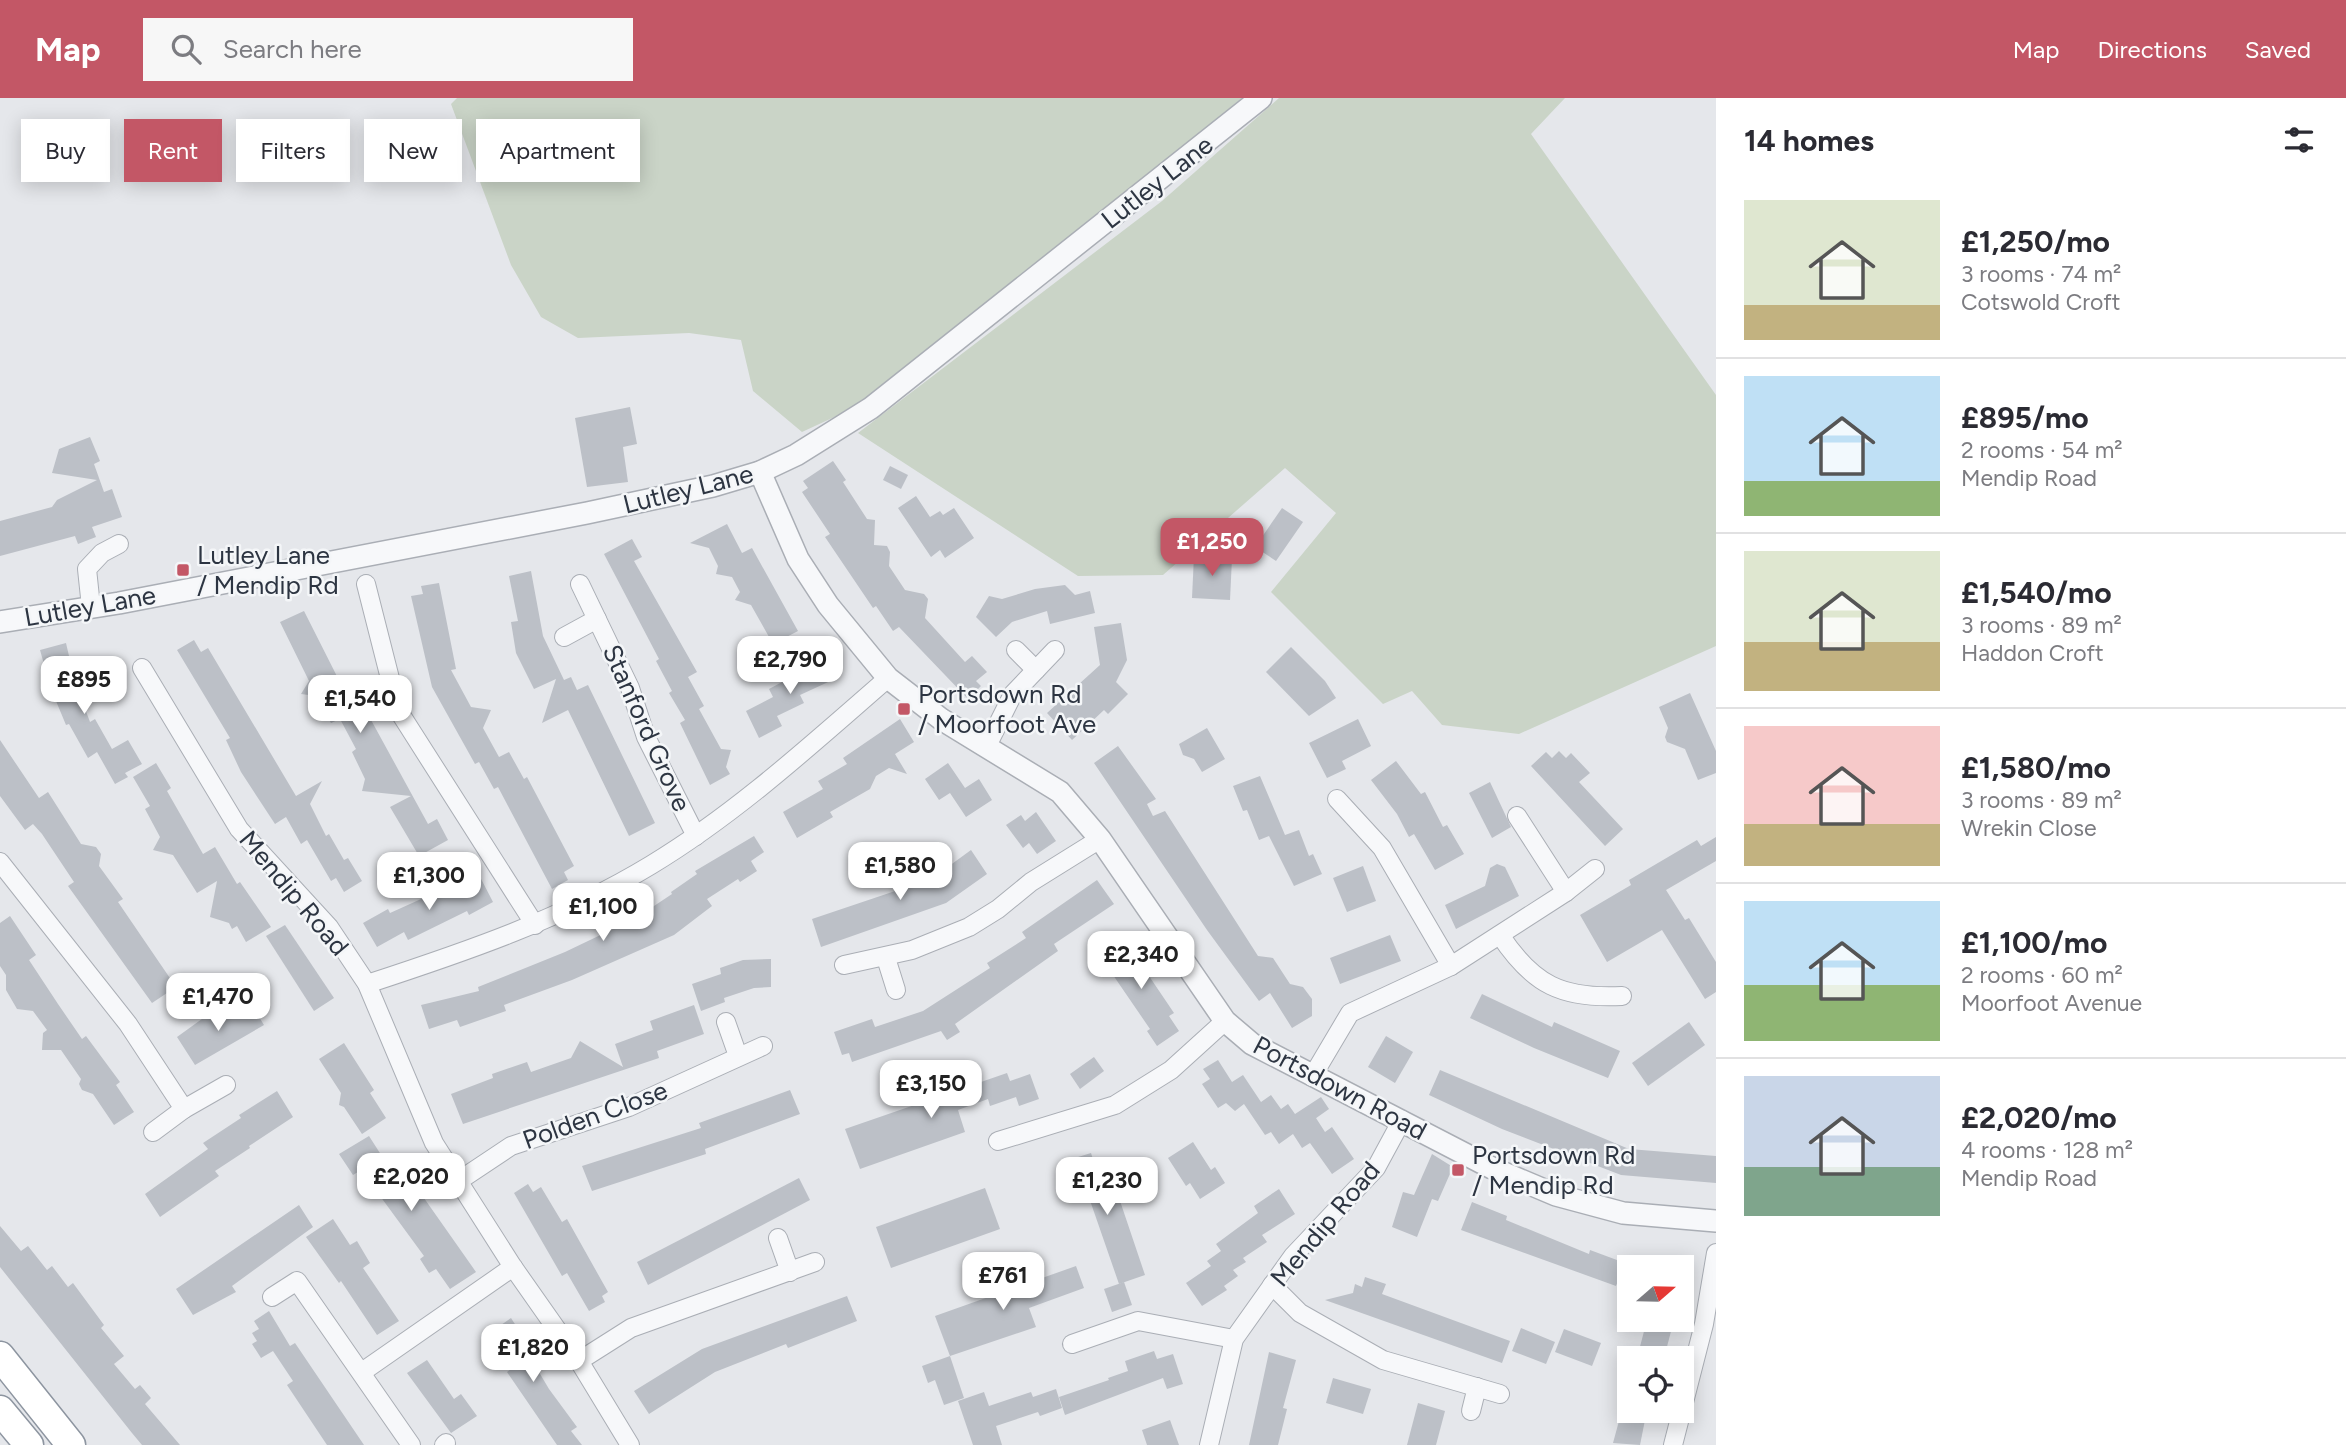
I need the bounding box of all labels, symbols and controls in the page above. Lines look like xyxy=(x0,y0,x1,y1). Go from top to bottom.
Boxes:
search box xyxy=(143,18,633,81)
text: Map xyxy=(35,30,101,69)
icon: search xyxy=(167,30,205,68)
text: Search here xyxy=(223,33,362,65)
text: Map xyxy=(2013,35,2059,64)
text: Directions xyxy=(2097,35,2207,64)
text: Saved xyxy=(2245,35,2311,64)
chip: Buy xyxy=(21,119,110,182)
chip: Rent xyxy=(124,119,222,182)
chip: Filters xyxy=(236,119,350,182)
chip: New xyxy=(364,119,462,182)
chip: Apartment xyxy=(476,119,640,182)
icon: filters xyxy=(2280,121,2318,159)
text: 14 homes xyxy=(1744,122,1874,159)
street label: Lutley Lane xyxy=(1095,128,1219,236)
text: £1,250/mo xyxy=(1961,223,2110,260)
icon: home xyxy=(1800,228,1884,312)
text: 3 rooms · 74 m² xyxy=(1961,260,2121,288)
text: Cotswold Croft xyxy=(1961,288,2121,316)
text: £895/mo xyxy=(1961,399,2089,436)
icon: home xyxy=(1800,404,1884,488)
text: 2 rooms · 54 m² xyxy=(1961,436,2123,464)
street label: Lutley Lane xyxy=(620,457,756,521)
text: Mendip Road xyxy=(1961,464,2097,492)
pin: £1,250 xyxy=(1155,518,1269,578)
text: £1,250 xyxy=(1177,527,1247,555)
place label: Lutley Lane / Mendip Rd xyxy=(197,539,339,601)
marker: Lutley Lane / Mendip Rd xyxy=(175,562,191,578)
text: £1,540/mo xyxy=(1961,574,2112,611)
street label: Lutley Lane xyxy=(22,579,158,633)
icon: home xyxy=(1800,579,1884,663)
text: 3 rooms · 89 m² xyxy=(1961,611,2122,639)
pin: £2,790 xyxy=(733,636,847,696)
text: Haddon Croft xyxy=(1961,639,2104,667)
street label: Stanford Grove xyxy=(596,640,698,816)
text: £2,790 xyxy=(753,645,827,673)
pin: £895 xyxy=(43,656,125,716)
text: £895 xyxy=(57,665,111,693)
pin: £1,540 xyxy=(303,676,417,735)
place label: Portsdown Rd / Moorfoot Ave xyxy=(918,678,1096,740)
text: £1,540 xyxy=(324,684,396,712)
marker: Portsdown Rd / Moorfoot Ave xyxy=(896,701,912,717)
text: £1,580/mo xyxy=(1961,749,2111,786)
icon: home xyxy=(1800,754,1884,838)
text: 3 rooms · 89 m² xyxy=(1961,786,2122,814)
text: Wrekin Close xyxy=(1961,814,2097,842)
street label: Mendip Road xyxy=(232,824,356,962)
pin: £1,580 xyxy=(843,842,957,902)
text: £1,580 xyxy=(864,851,936,879)
pin: £1,300 xyxy=(372,852,486,912)
text: £1,300 xyxy=(393,861,465,889)
pin: £1,100 xyxy=(546,884,660,943)
text: £1,100 xyxy=(569,892,637,920)
text: £1,100/mo xyxy=(1961,924,2107,961)
icon: home xyxy=(1800,929,1884,1013)
pin: £2,340 xyxy=(1084,932,1198,991)
text: £2,340 xyxy=(1103,940,1179,968)
text: 2 rooms · 60 m² xyxy=(1961,961,2123,989)
pin: £1,470 xyxy=(161,974,275,1033)
text: £1,470 xyxy=(182,982,254,1010)
text: Moorfoot Avenue xyxy=(1961,989,2142,1017)
street label: Portsdown Road xyxy=(1248,1029,1432,1147)
pin: £3,150 xyxy=(874,1060,988,1120)
text: £3,150 xyxy=(896,1069,966,1097)
street label: Polden Close xyxy=(518,1074,672,1156)
text: £2,020/mo xyxy=(1961,1099,2117,1136)
icon: home xyxy=(1800,1104,1884,1188)
text: 4 rooms · 128 m² xyxy=(1961,1136,2133,1164)
place label: Portsdown Rd / Mendip Rd xyxy=(1472,1139,1635,1201)
pin: £2,020 xyxy=(354,1154,468,1213)
street label: Mendip Road xyxy=(1263,1155,1387,1293)
pin: £1,230 xyxy=(1050,1158,1164,1217)
text: £2,020 xyxy=(373,1162,449,1190)
marker: Portsdown Rd / Mendip Rd xyxy=(1450,1162,1466,1178)
text: Mendip Road xyxy=(1961,1164,2097,1192)
text: £1,230 xyxy=(1072,1166,1142,1194)
pin: £761 xyxy=(962,1252,1044,1312)
north arrow xyxy=(1617,1255,1694,1332)
map controls xyxy=(1617,1255,1694,1423)
text: £761 xyxy=(978,1261,1028,1289)
pin: £1,820 xyxy=(476,1324,590,1384)
text: £1,820 xyxy=(497,1333,569,1361)
button: locate xyxy=(1617,1346,1694,1423)

